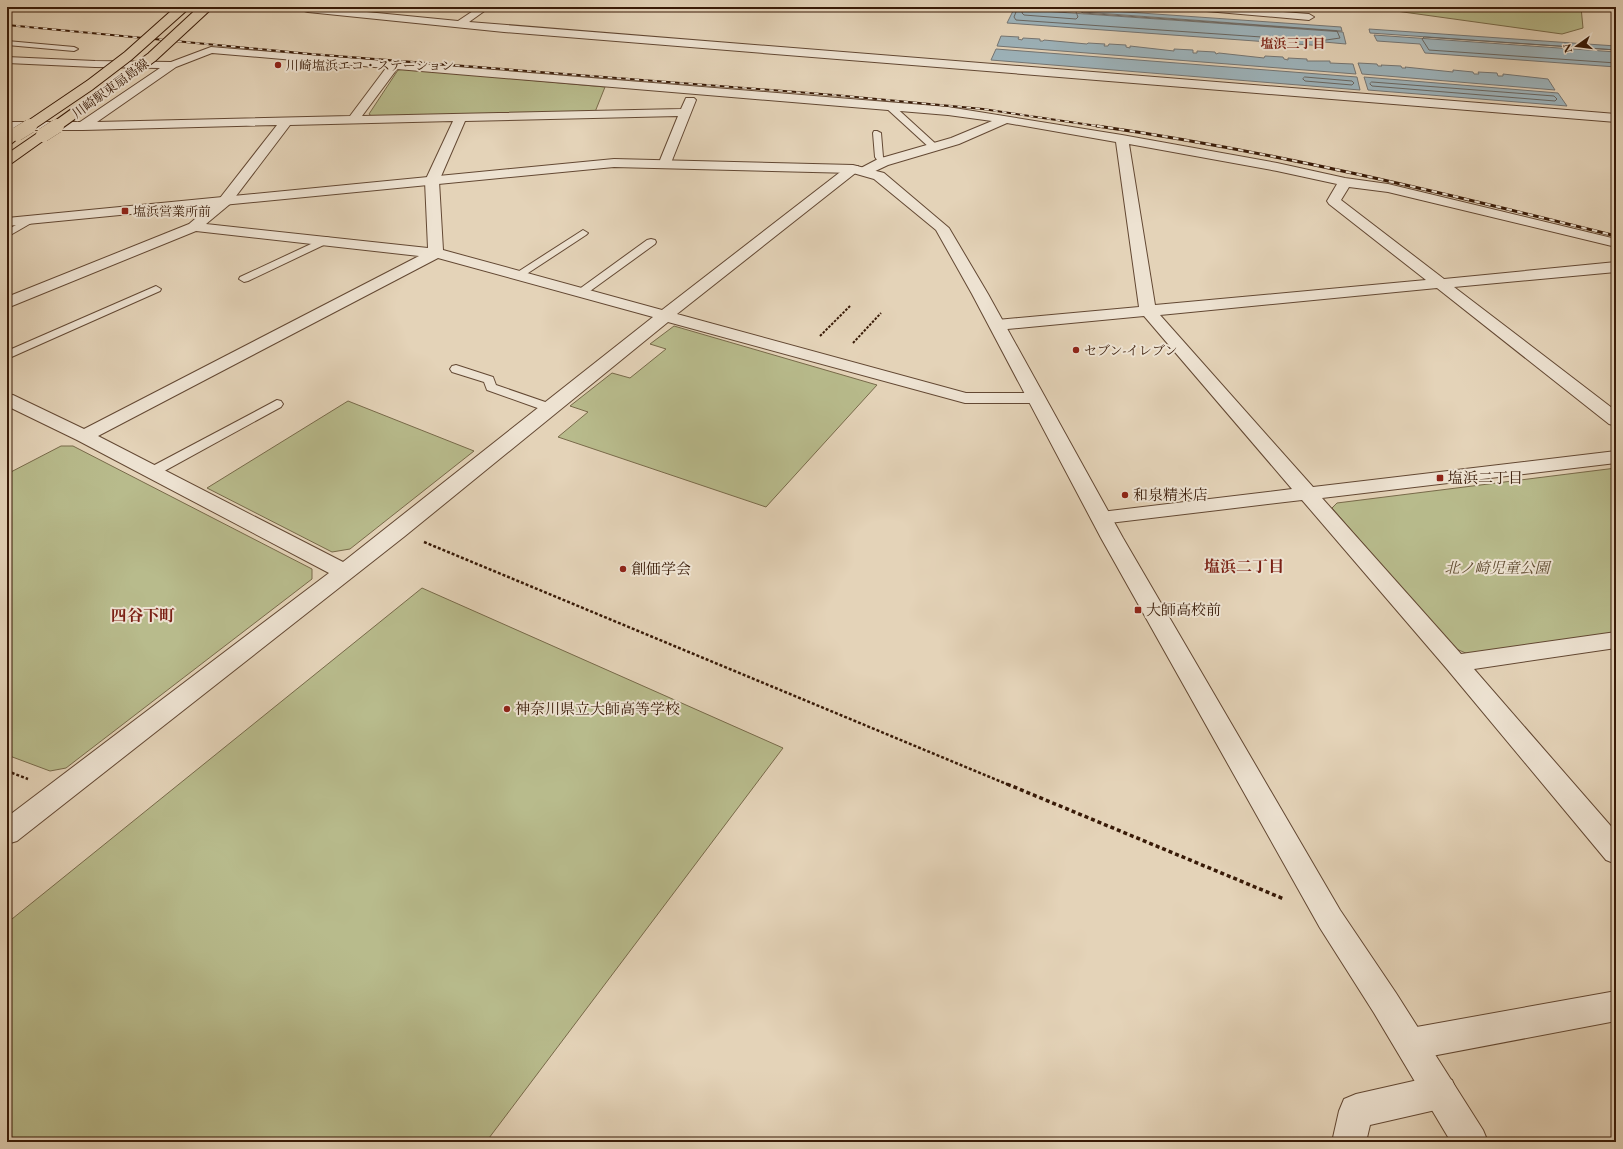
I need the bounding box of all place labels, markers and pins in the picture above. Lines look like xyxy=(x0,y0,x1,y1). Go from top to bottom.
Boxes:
place label: 川崎塩浜エコ・ステーション xyxy=(286,57,454,74)
marker: 川崎塩浜エコ・ステーション xyxy=(273,60,283,70)
place label: 塩浜営業所前 xyxy=(133,203,211,220)
marker: 塩浜営業所前 xyxy=(120,206,130,216)
place label: セブン-イレブン xyxy=(1084,342,1178,359)
marker: セブン-イレブン xyxy=(1071,345,1081,355)
place label: 塩浜二丁目 xyxy=(1448,468,1523,487)
marker: 塩浜二丁目 xyxy=(1435,473,1445,483)
place label: 和泉精米店 xyxy=(1133,485,1208,504)
marker: 和泉精米店 xyxy=(1120,490,1130,500)
place label: 創価学会 xyxy=(631,559,691,578)
marker: 創価学会 xyxy=(618,564,628,574)
place label: 大師高校前 xyxy=(1146,600,1221,619)
marker: 大師高校前 xyxy=(1133,605,1143,615)
place label: 神奈川県立大師高等学校 xyxy=(515,699,680,718)
marker: 神奈川県立大師高等学校 xyxy=(502,704,512,714)

